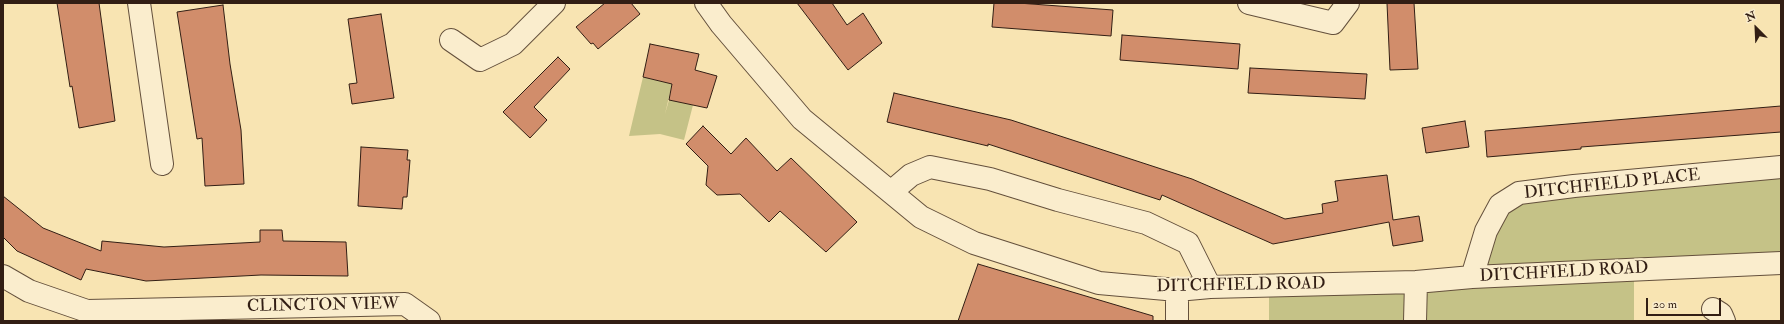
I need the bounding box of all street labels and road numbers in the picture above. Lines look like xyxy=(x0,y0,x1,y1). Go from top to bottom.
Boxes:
street label: DITCHFIELD PLACE xyxy=(1523,166,1701,204)
street label: DITCHFIELD ROAD xyxy=(1479,258,1649,288)
street label: DITCHFIELD ROAD xyxy=(1156,274,1326,298)
street label: CLINCTON VIEW xyxy=(247,294,399,318)

